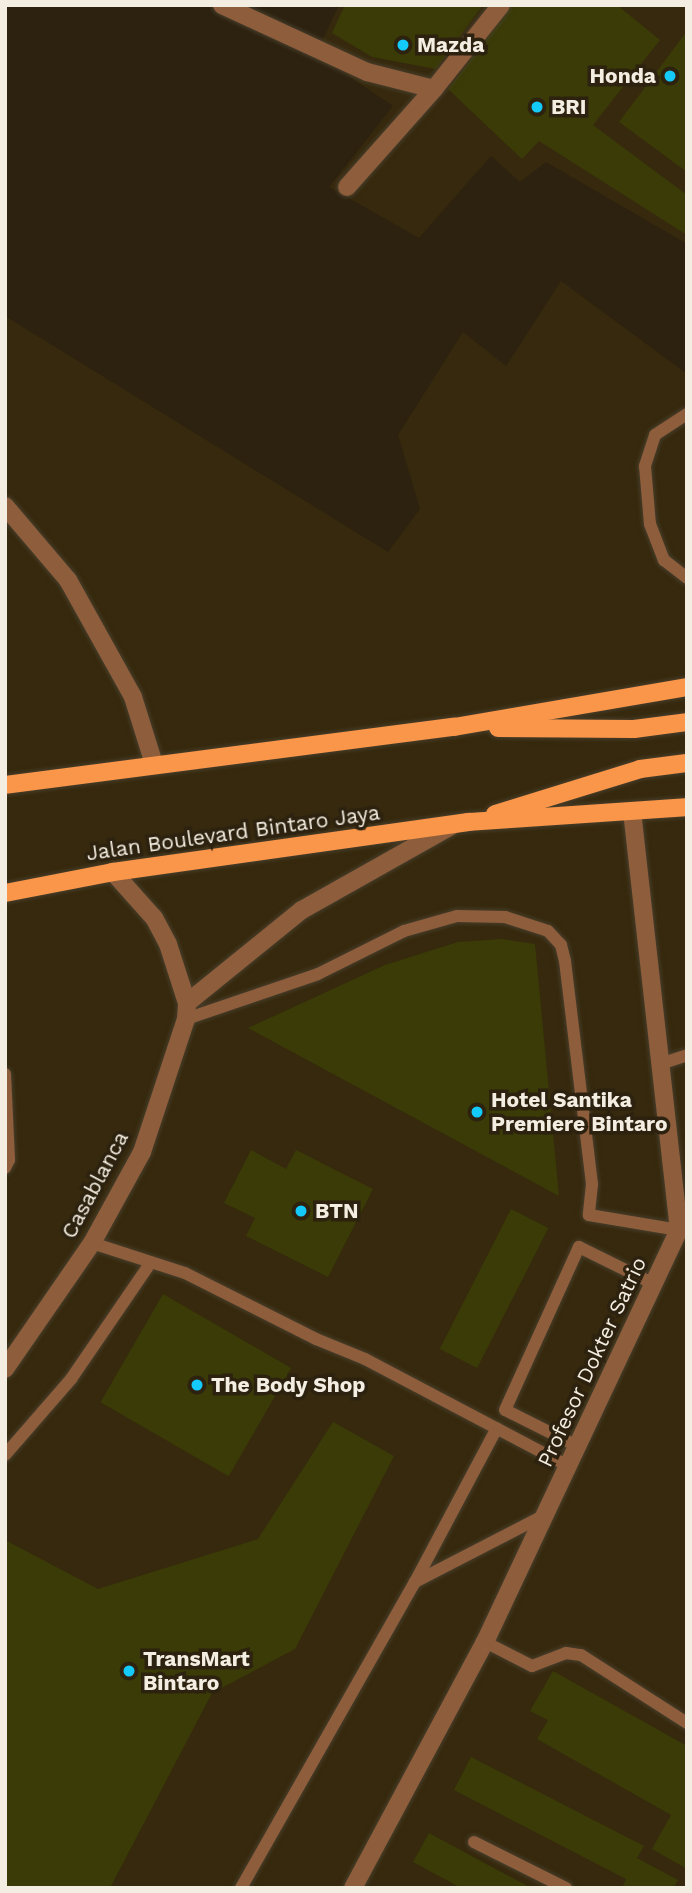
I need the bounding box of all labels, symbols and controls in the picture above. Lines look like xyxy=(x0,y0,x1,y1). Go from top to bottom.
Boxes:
place label: Mazda xyxy=(417,32,484,58)
marker: Mazda xyxy=(395,37,411,53)
place label: Honda xyxy=(590,63,656,89)
marker: Honda xyxy=(662,68,678,84)
place label: BRI xyxy=(551,94,587,120)
marker: BRI xyxy=(529,99,545,115)
street label: Jalan Boulevard Bintaro Jaya xyxy=(84,800,382,866)
place label: Hotel Santika Premiere Bintaro xyxy=(491,1087,668,1137)
marker: Hotel Santika Premiere Bintaro xyxy=(469,1104,485,1120)
street label: Casablanca xyxy=(56,1127,134,1243)
place label: BTN xyxy=(315,1198,359,1224)
marker: BTN xyxy=(293,1203,309,1219)
street label: Profesor Dokter Satrio xyxy=(532,1253,652,1471)
place label: The Body Shop xyxy=(211,1372,366,1398)
marker: The Body Shop xyxy=(189,1377,205,1393)
place label: TransMart Bintaro xyxy=(143,1646,250,1696)
marker: TransMart Bintaro xyxy=(121,1663,137,1679)

